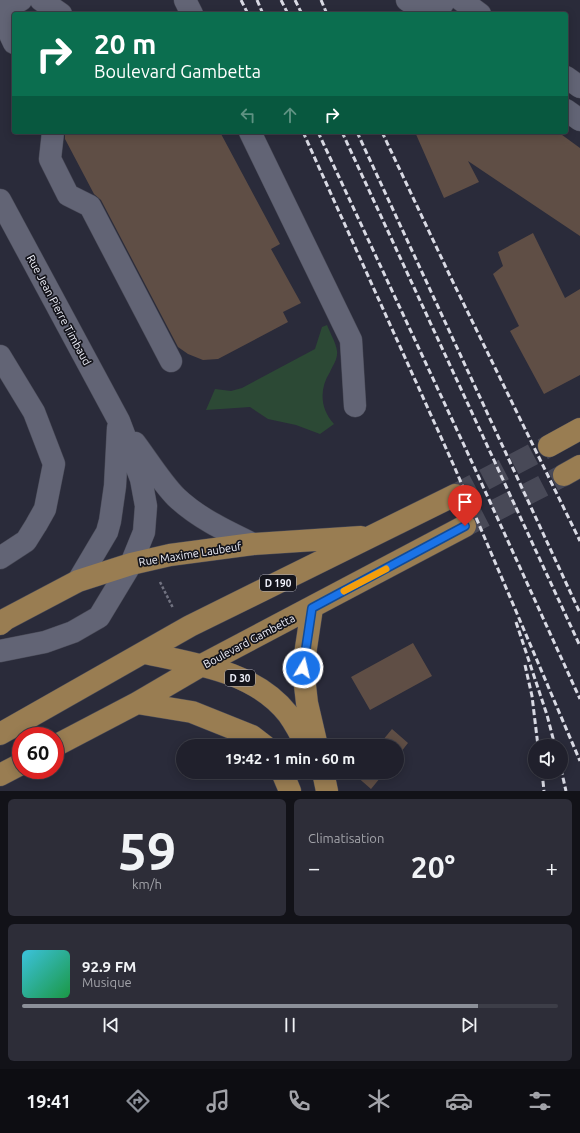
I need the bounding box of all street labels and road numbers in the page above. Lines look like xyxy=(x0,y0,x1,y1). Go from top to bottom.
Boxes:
street label: Rue Jean Pierre Timbaud xyxy=(25,253,93,367)
street label: Rue Maxime Laubeuf xyxy=(138,540,243,568)
road number: D 190 xyxy=(260,575,296,591)
street label: Boulevard Gambetta xyxy=(201,612,297,670)
road number: D 30 xyxy=(225,670,255,686)

